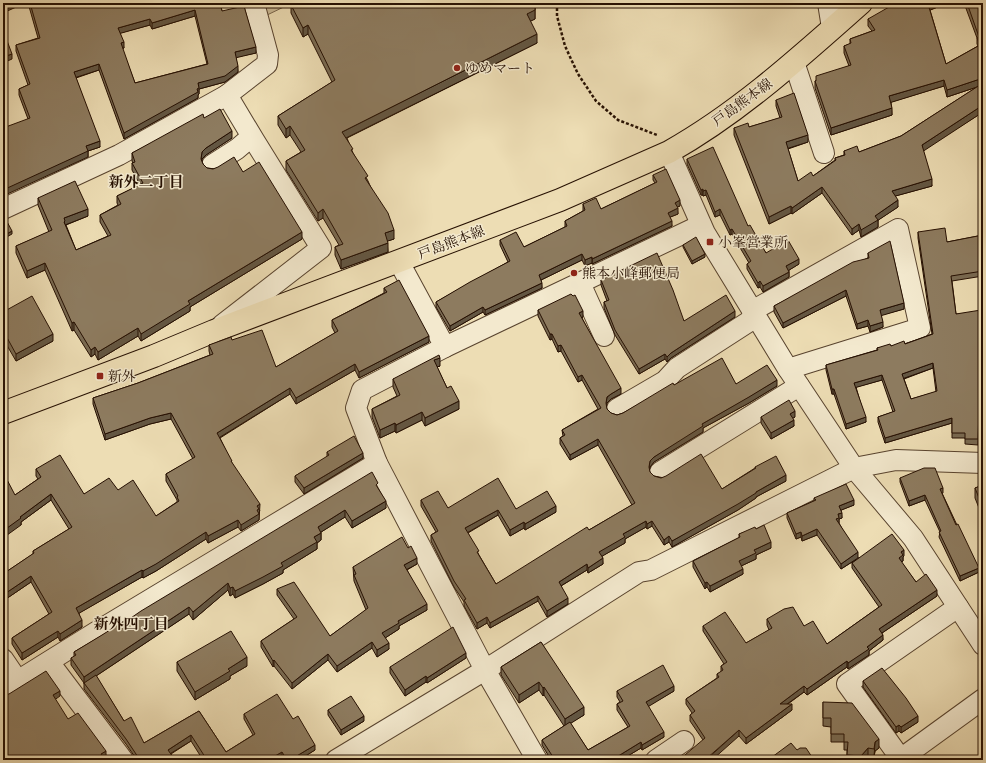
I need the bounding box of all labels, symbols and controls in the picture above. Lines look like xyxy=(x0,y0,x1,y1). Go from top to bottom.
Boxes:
place label: ゆめマート xyxy=(465,62,535,76)
marker: ゆめマート xyxy=(452,63,462,73)
street label: 戸島熊本線 xyxy=(710,76,775,129)
district label: 新外二丁目 xyxy=(108,174,184,191)
street label: 戸島熊本線 xyxy=(416,223,487,262)
place label: 小峯営業所 xyxy=(718,235,788,250)
marker: 小峯営業所 xyxy=(705,237,715,247)
place label: 熊本小峰郵便局 xyxy=(582,266,680,281)
marker: 熊本小峰郵便局 xyxy=(569,268,579,278)
place label: 新外 xyxy=(108,369,136,384)
marker: 新外 xyxy=(95,371,105,381)
district label: 新外四丁目 xyxy=(93,616,169,633)

